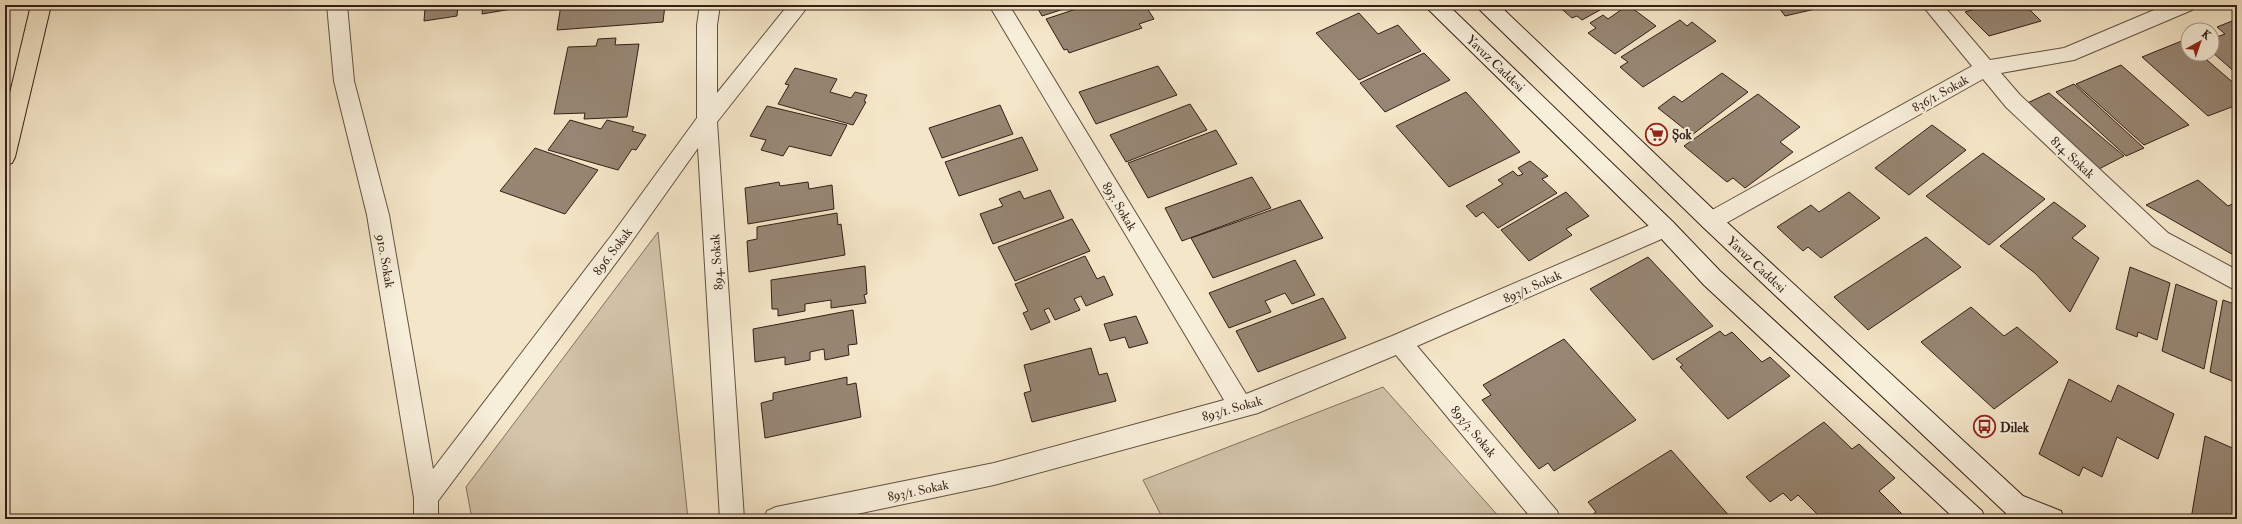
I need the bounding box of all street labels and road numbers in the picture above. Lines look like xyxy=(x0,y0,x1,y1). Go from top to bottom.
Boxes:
street label: Yavuz Caddesi xyxy=(1463,32,1528,96)
street label: 836/1. Sokak xyxy=(1909,71,1972,116)
street label: 814. Sokak xyxy=(2047,133,2098,183)
street label: 893. Sokak xyxy=(1098,179,1140,234)
street label: 896. Sokak xyxy=(590,224,636,279)
street label: 910. Sokak xyxy=(372,232,398,290)
street label: 894. Sokak xyxy=(707,232,727,291)
street label: Yavuz Caddesi xyxy=(1723,233,1790,297)
street label: 893/1. Sokak xyxy=(1501,267,1565,307)
street label: 893/1. Sokak xyxy=(1200,392,1265,425)
street label: 893/3. Sokak xyxy=(1447,403,1500,461)
street label: 893/1. Sokak xyxy=(886,477,951,505)

